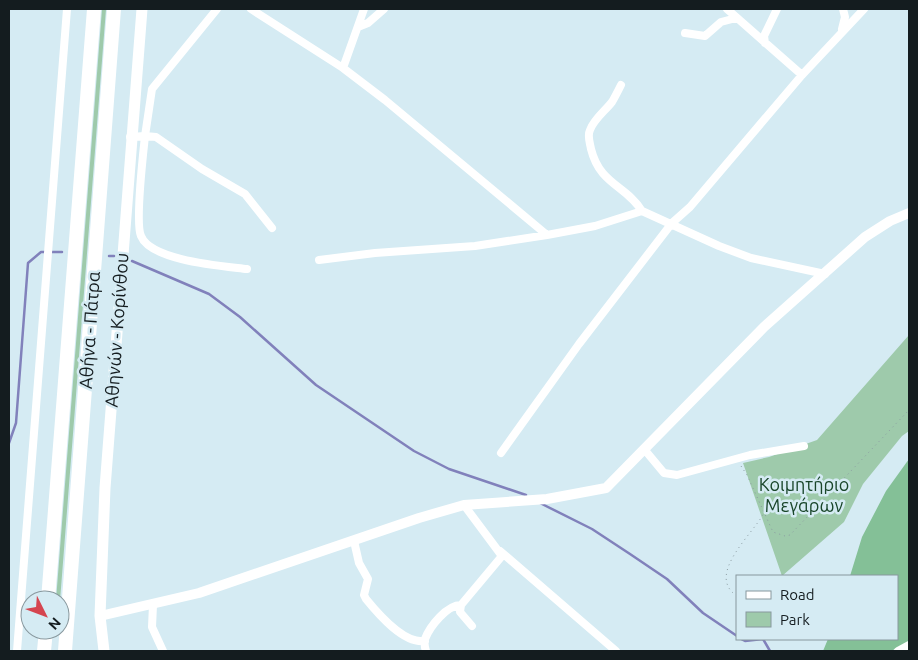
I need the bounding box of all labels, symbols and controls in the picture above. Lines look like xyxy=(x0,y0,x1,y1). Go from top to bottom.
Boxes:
street label: Αθηνών - Κορίνθου xyxy=(101,252,131,408)
street label: Αθήνα - Πάτρα xyxy=(75,270,103,389)
park label: Κοιμητήριο Μεγάρων xyxy=(759,474,849,515)
legend xyxy=(736,575,898,640)
text: Road xyxy=(780,586,815,603)
north arrow xyxy=(20,590,70,640)
text: Park xyxy=(780,611,810,628)
text: N xyxy=(45,614,64,633)

